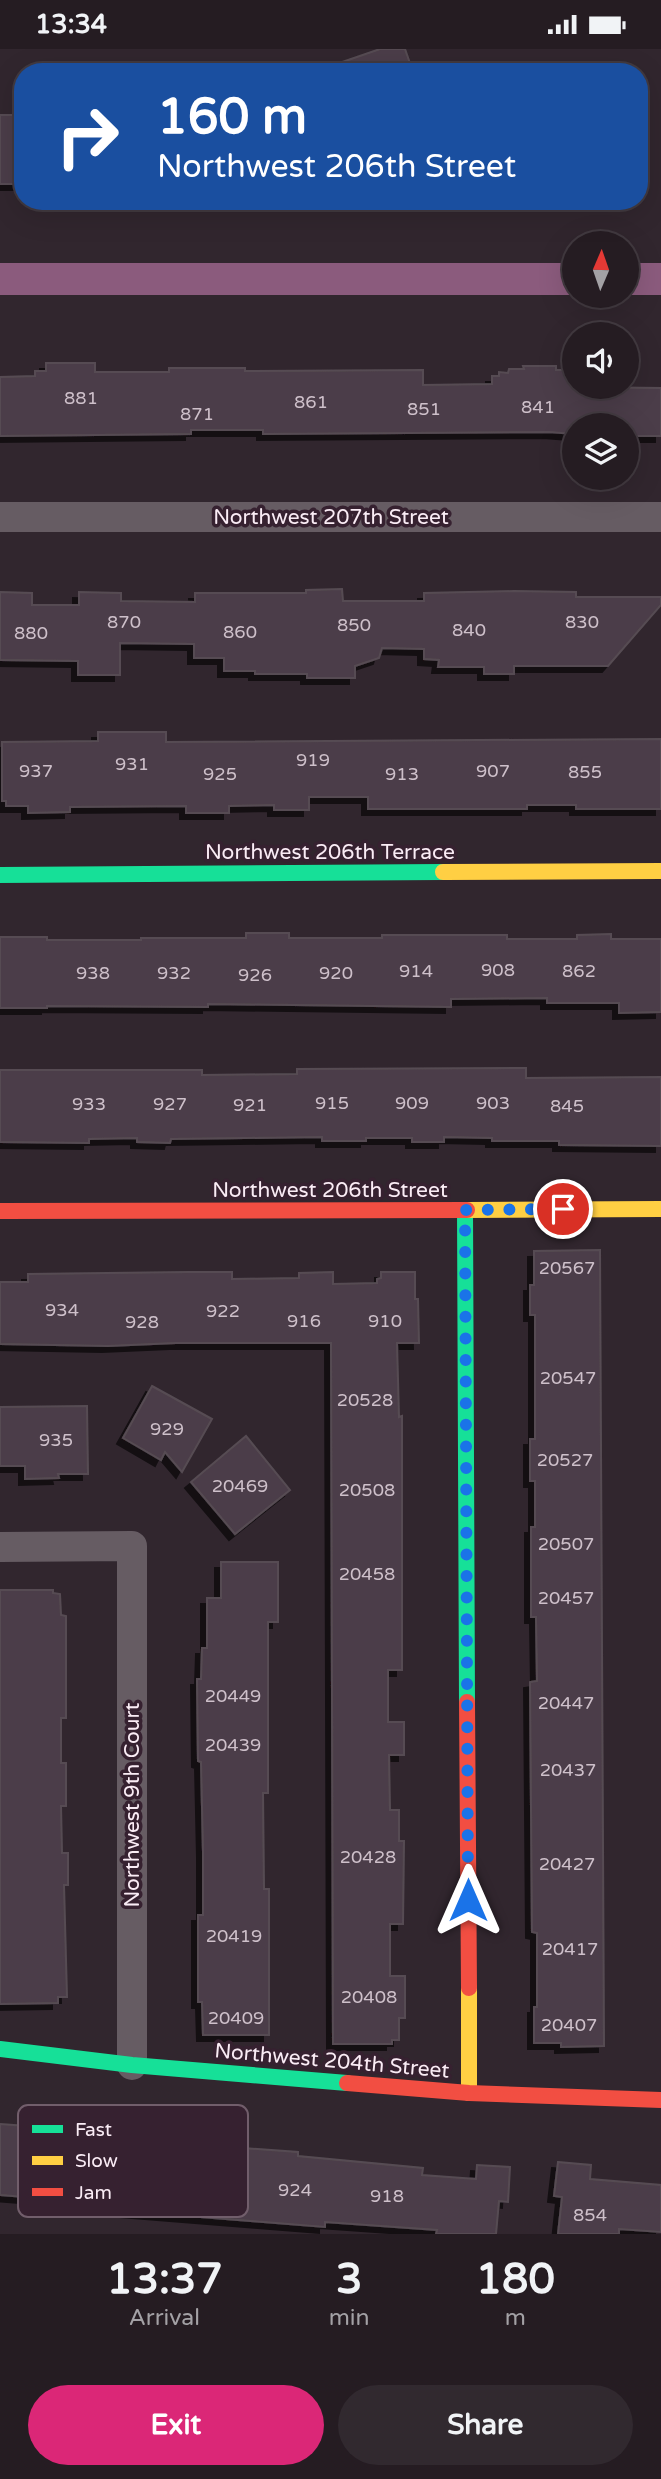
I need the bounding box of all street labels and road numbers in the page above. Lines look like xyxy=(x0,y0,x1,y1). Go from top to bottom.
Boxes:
street label: Northwest 207th Street xyxy=(213,505,449,530)
street label: Northwest 206th Terrace xyxy=(205,840,455,865)
street label: Northwest 206th Street xyxy=(212,1178,448,1203)
street label: Northwest 9th Court xyxy=(120,1702,145,1908)
street label: Northwest 204th Street xyxy=(214,2038,450,2084)

